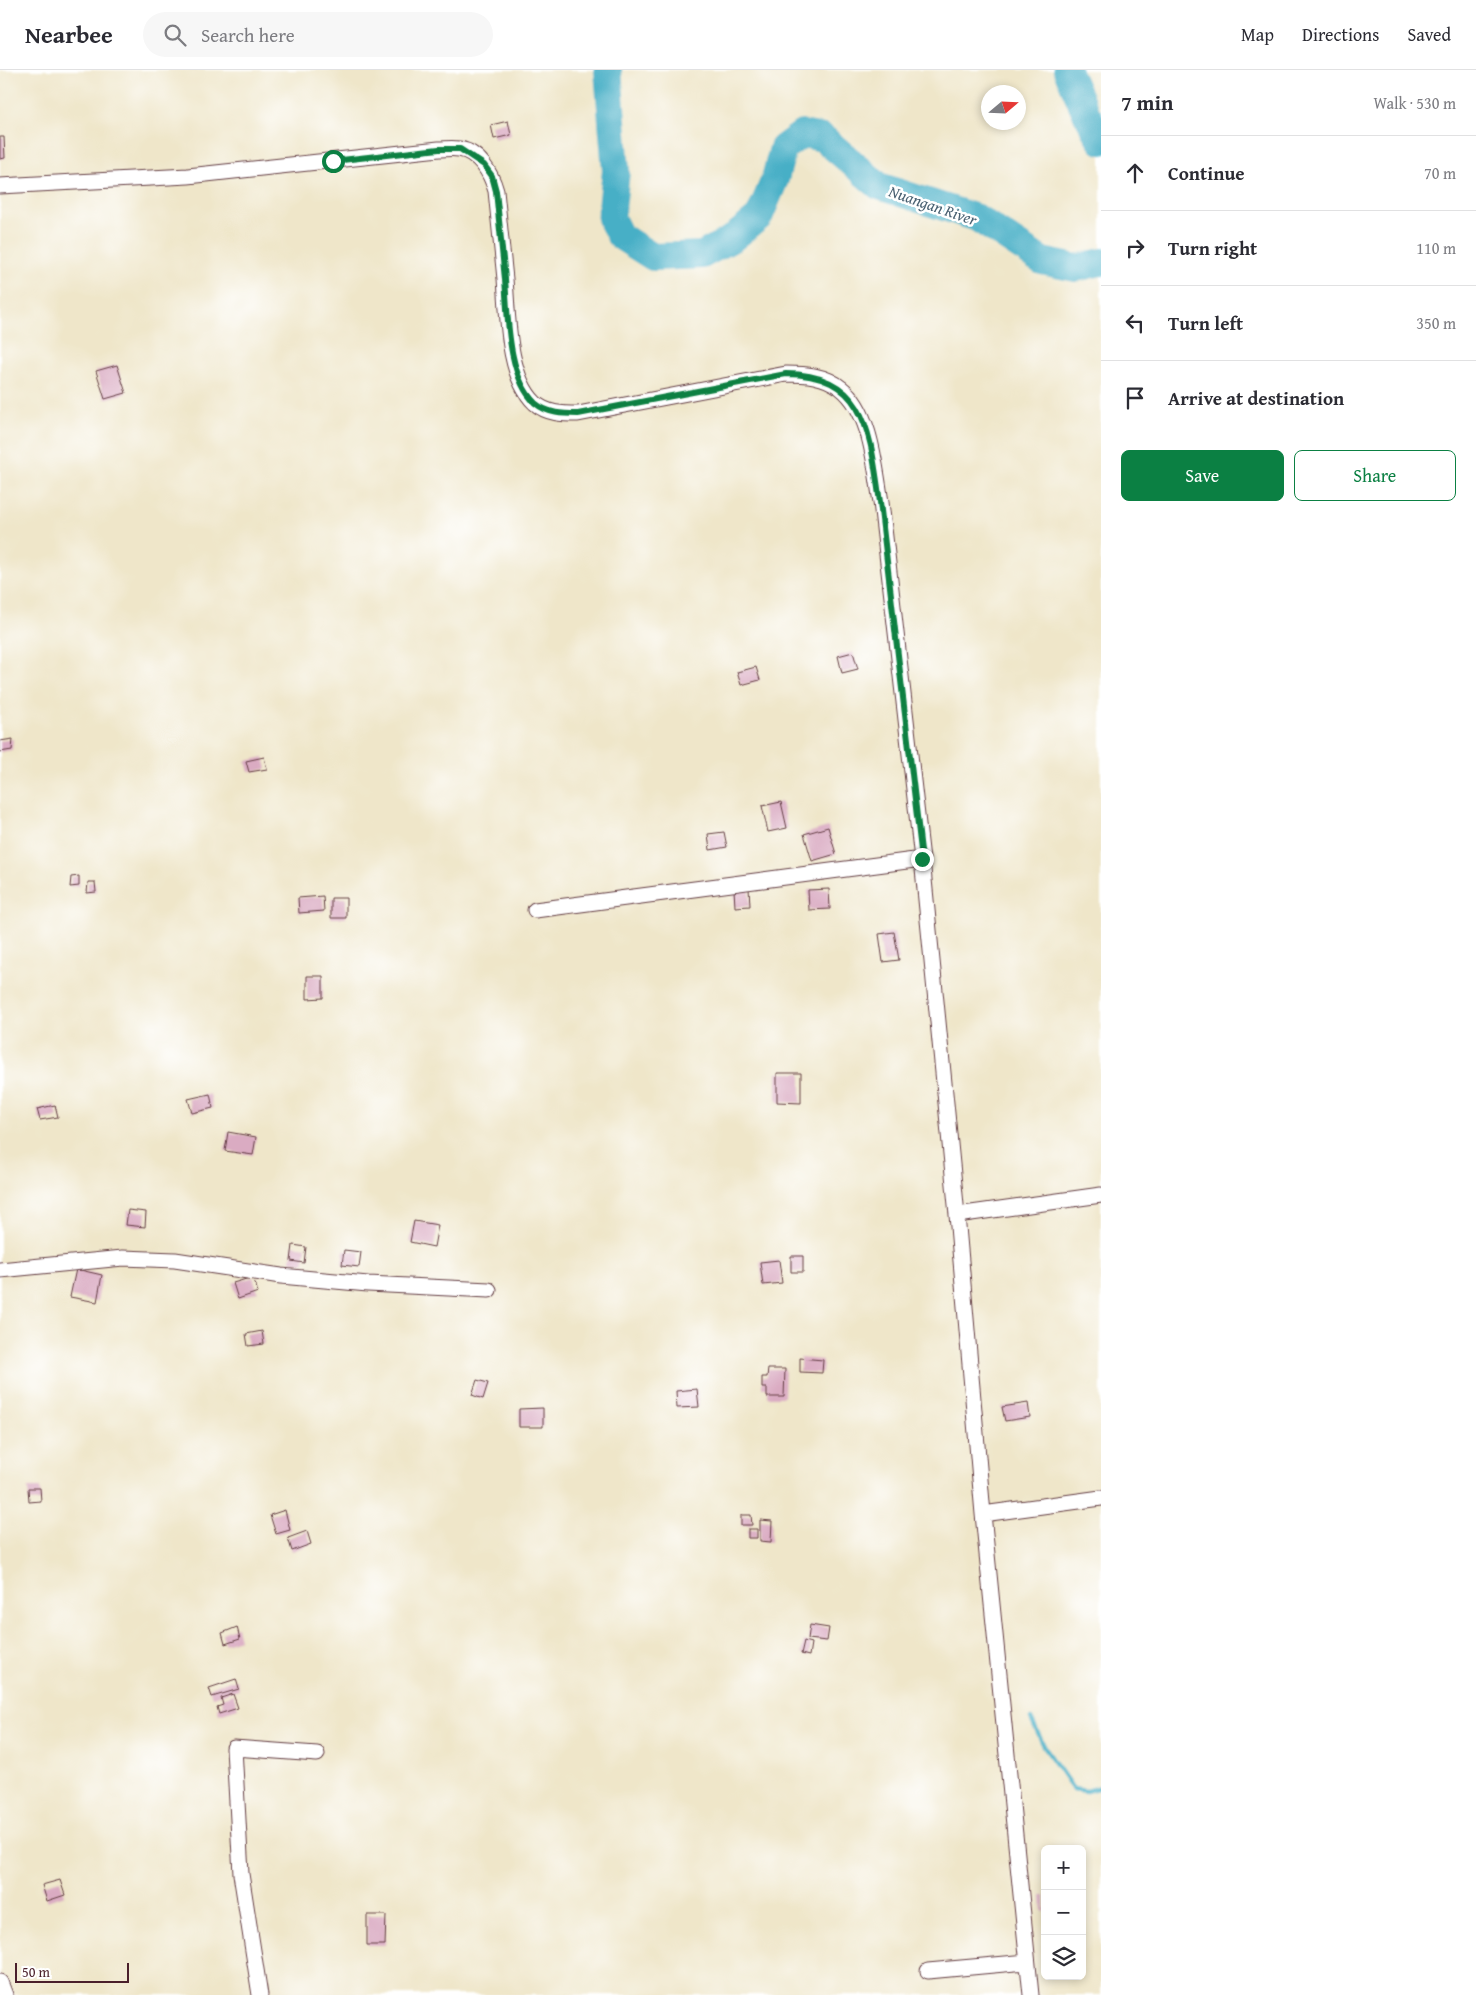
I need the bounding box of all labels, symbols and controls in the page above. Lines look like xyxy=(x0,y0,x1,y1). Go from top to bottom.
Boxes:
search box xyxy=(143,12,493,57)
text: Nearbee xyxy=(25,17,113,52)
icon: search xyxy=(161,21,189,49)
text: Search here xyxy=(201,21,295,49)
text: Map xyxy=(1241,21,1274,48)
text: Directions xyxy=(1302,21,1379,48)
text: Saved xyxy=(1407,21,1451,48)
north arrow xyxy=(981,85,1026,130)
text: 7 min xyxy=(1121,87,1173,118)
text: Walk · 530 m xyxy=(1373,91,1456,115)
route start xyxy=(322,150,345,173)
icon: ahead xyxy=(1121,159,1149,187)
text: Continue xyxy=(1168,159,1245,187)
text: 70 m xyxy=(1424,161,1456,185)
water label: Nuangan River xyxy=(885,178,981,232)
icon: right xyxy=(1121,234,1149,262)
text: Turn right xyxy=(1168,234,1257,262)
text: 110 m xyxy=(1416,236,1456,260)
icon: left xyxy=(1121,309,1149,337)
text: Turn left xyxy=(1168,309,1243,337)
text: 350 m xyxy=(1416,311,1456,335)
icon: arrive xyxy=(1121,384,1149,412)
text: Arrive at destination xyxy=(1168,384,1344,412)
button: Save xyxy=(1121,450,1284,501)
button: Share xyxy=(1294,450,1456,501)
route end xyxy=(911,848,934,871)
map controls xyxy=(1041,1845,1086,1980)
button: + xyxy=(1041,1845,1086,1890)
button: − xyxy=(1041,1890,1086,1935)
button: layers xyxy=(1041,1935,1086,1980)
scale bar xyxy=(15,1960,129,1983)
text: 50 m xyxy=(22,1962,50,1982)

